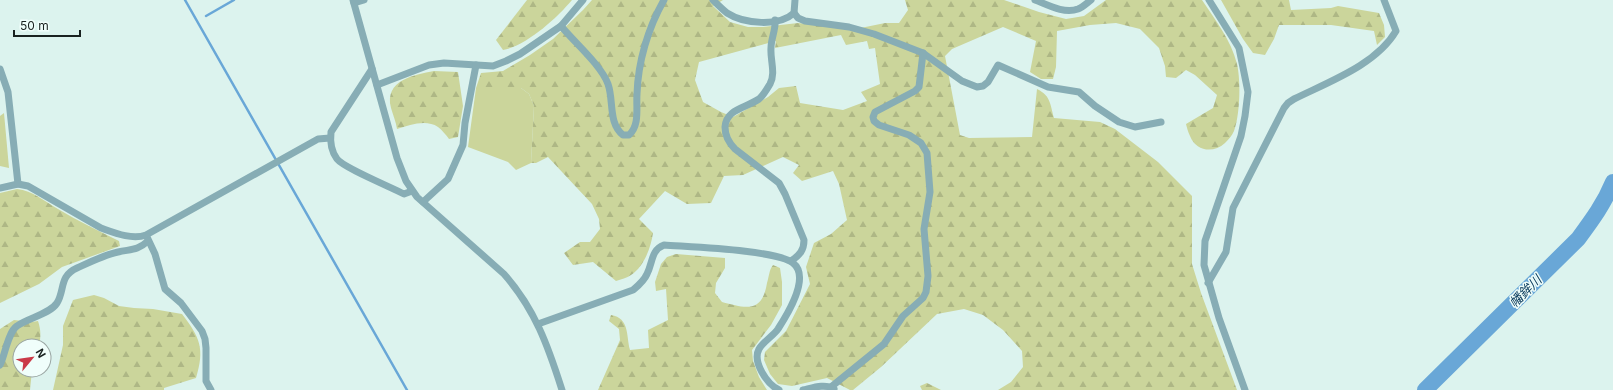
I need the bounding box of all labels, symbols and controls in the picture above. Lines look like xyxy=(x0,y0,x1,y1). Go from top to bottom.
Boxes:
scale bar xyxy=(14,12,80,38)
text: 50 m xyxy=(20,18,49,33)
water label: 幡鉾川 xyxy=(1506,270,1546,310)
north arrow xyxy=(12,338,52,378)
text: N xyxy=(33,346,49,360)

